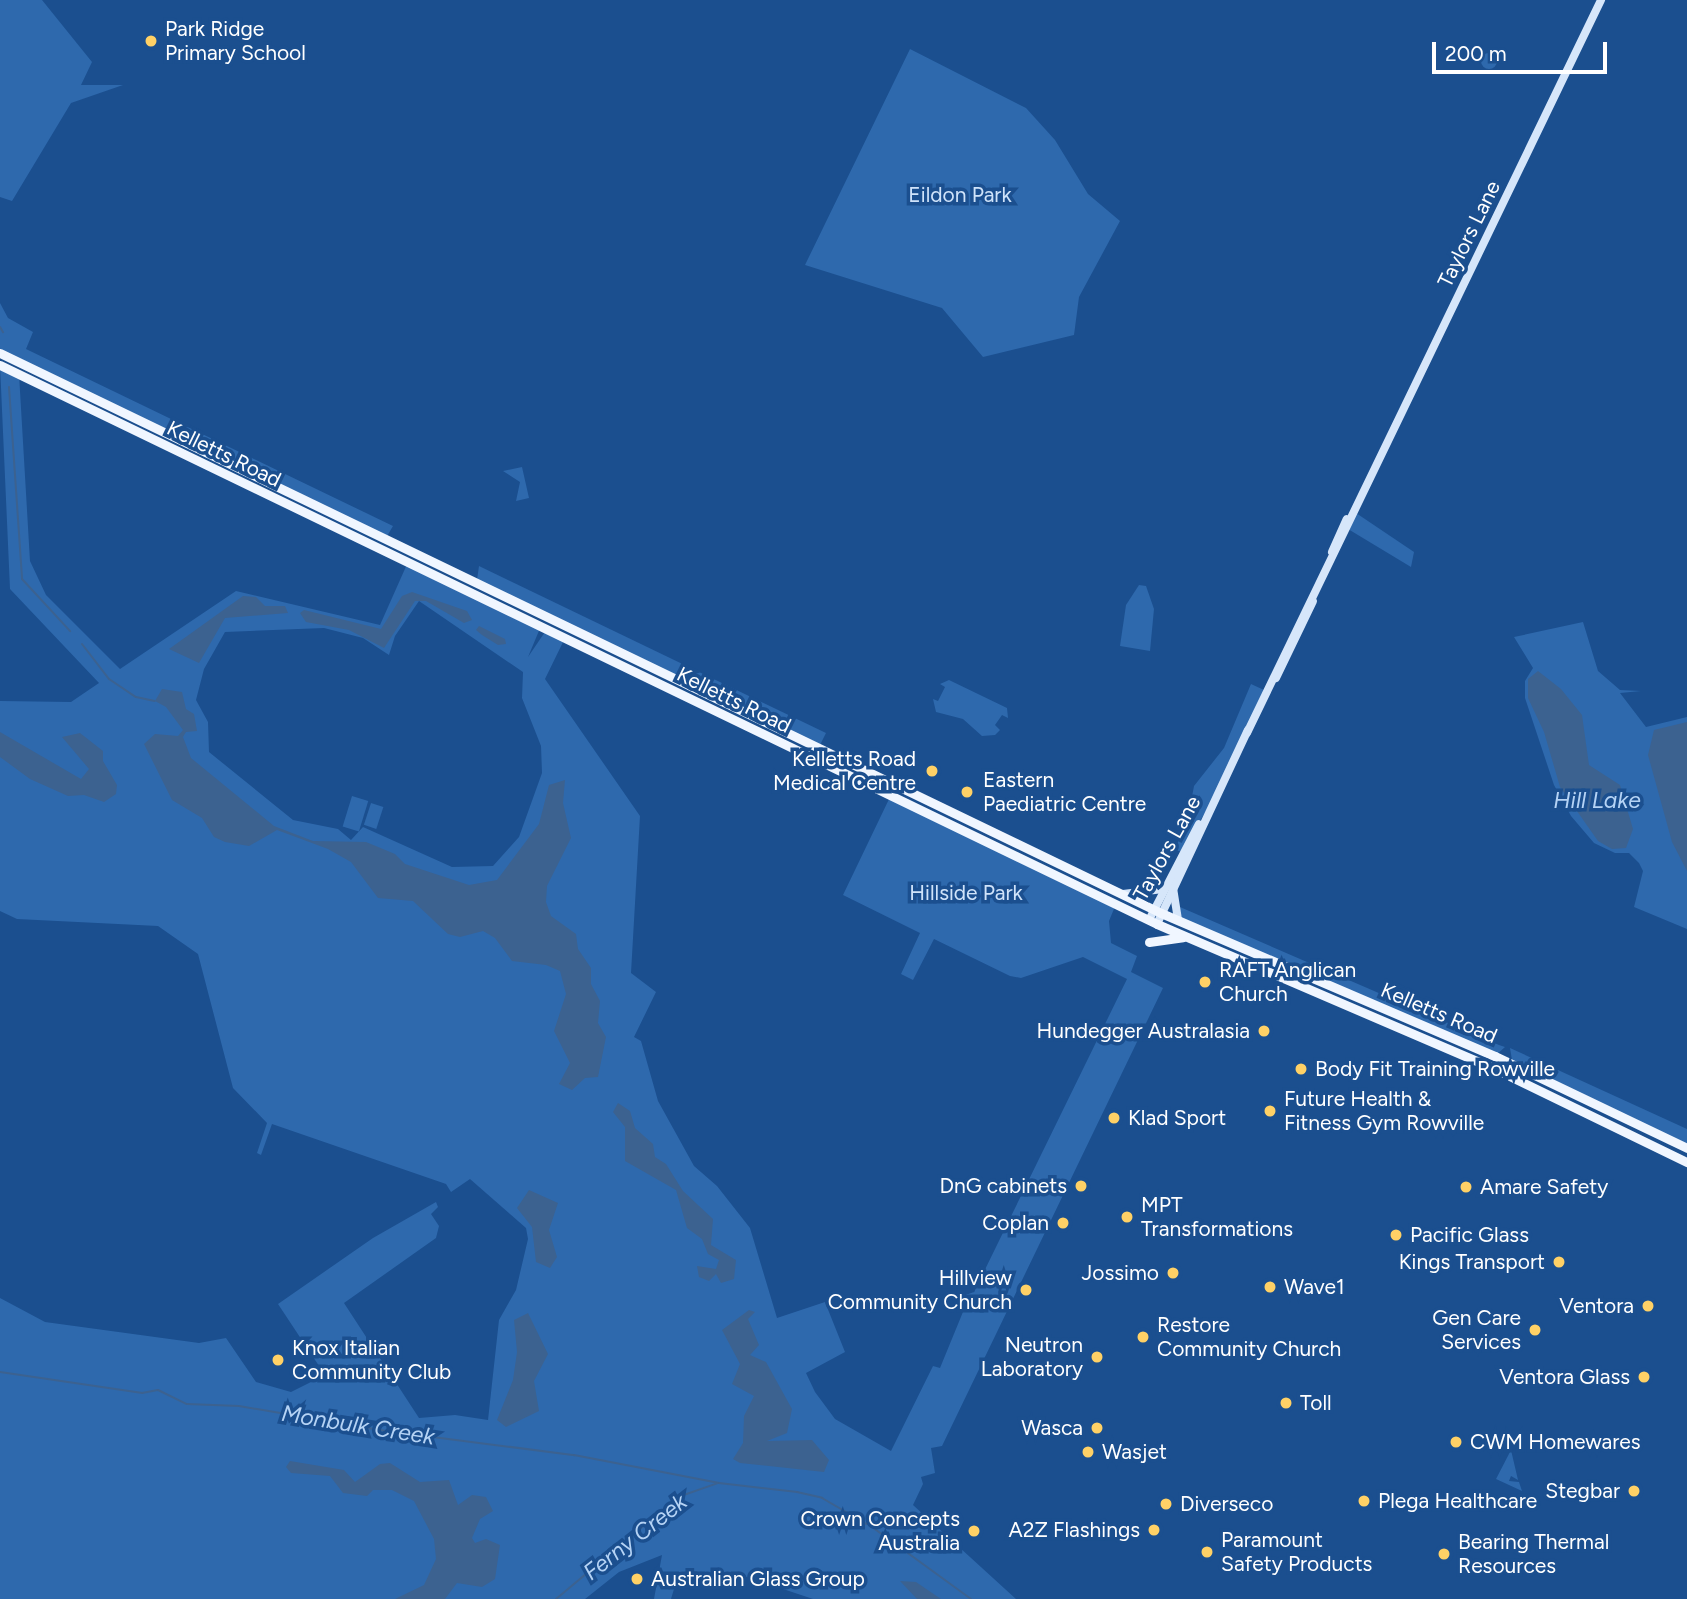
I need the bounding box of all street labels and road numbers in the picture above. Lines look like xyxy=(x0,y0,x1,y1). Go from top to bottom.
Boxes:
street label: Taylors Lane xyxy=(1432,177,1506,291)
street label: Kelletts Road xyxy=(163,415,285,493)
street label: Kelletts Road xyxy=(673,661,795,739)
street label: Taylors Lane xyxy=(1128,791,1206,905)
street label: Kelletts Road xyxy=(1377,977,1501,1049)

